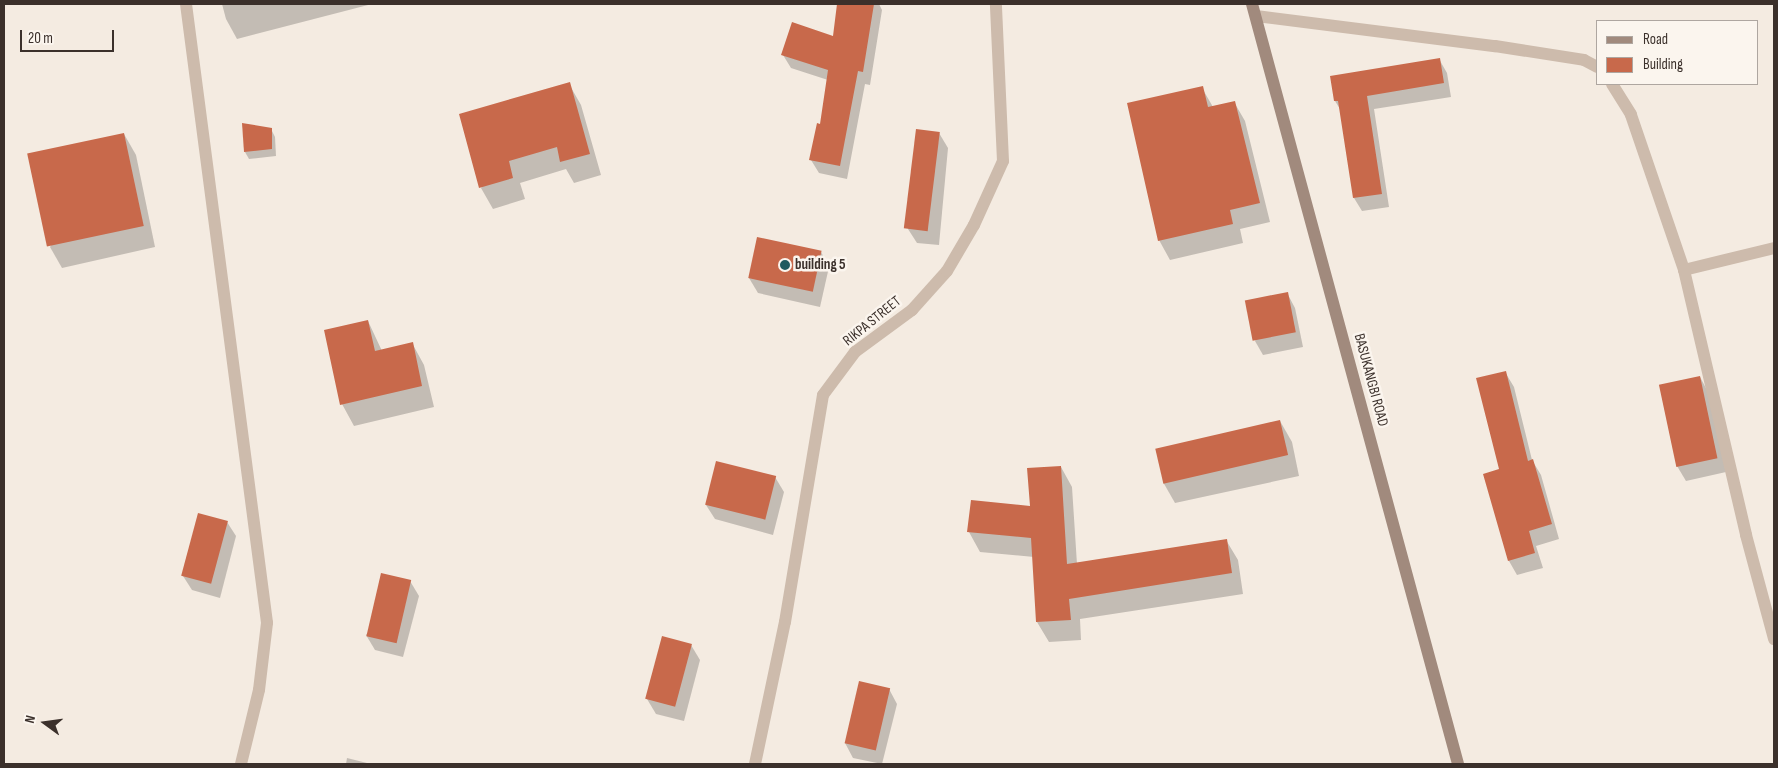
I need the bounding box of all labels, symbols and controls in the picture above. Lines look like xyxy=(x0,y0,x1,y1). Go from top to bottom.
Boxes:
scale bar xyxy=(22,20,116,52)
legend xyxy=(1596,20,1758,85)
text: 20 m xyxy=(28,29,53,48)
text: Road xyxy=(1643,30,1668,49)
text: Building xyxy=(1643,55,1683,74)
place label: building 5 xyxy=(795,256,846,274)
marker: building 5 xyxy=(779,259,791,271)
street label: RIKPA STREET xyxy=(839,292,905,350)
street label: BASUKANGBI ROAD xyxy=(1350,332,1392,428)
north arrow xyxy=(20,698,70,748)
text: N xyxy=(21,714,39,725)

